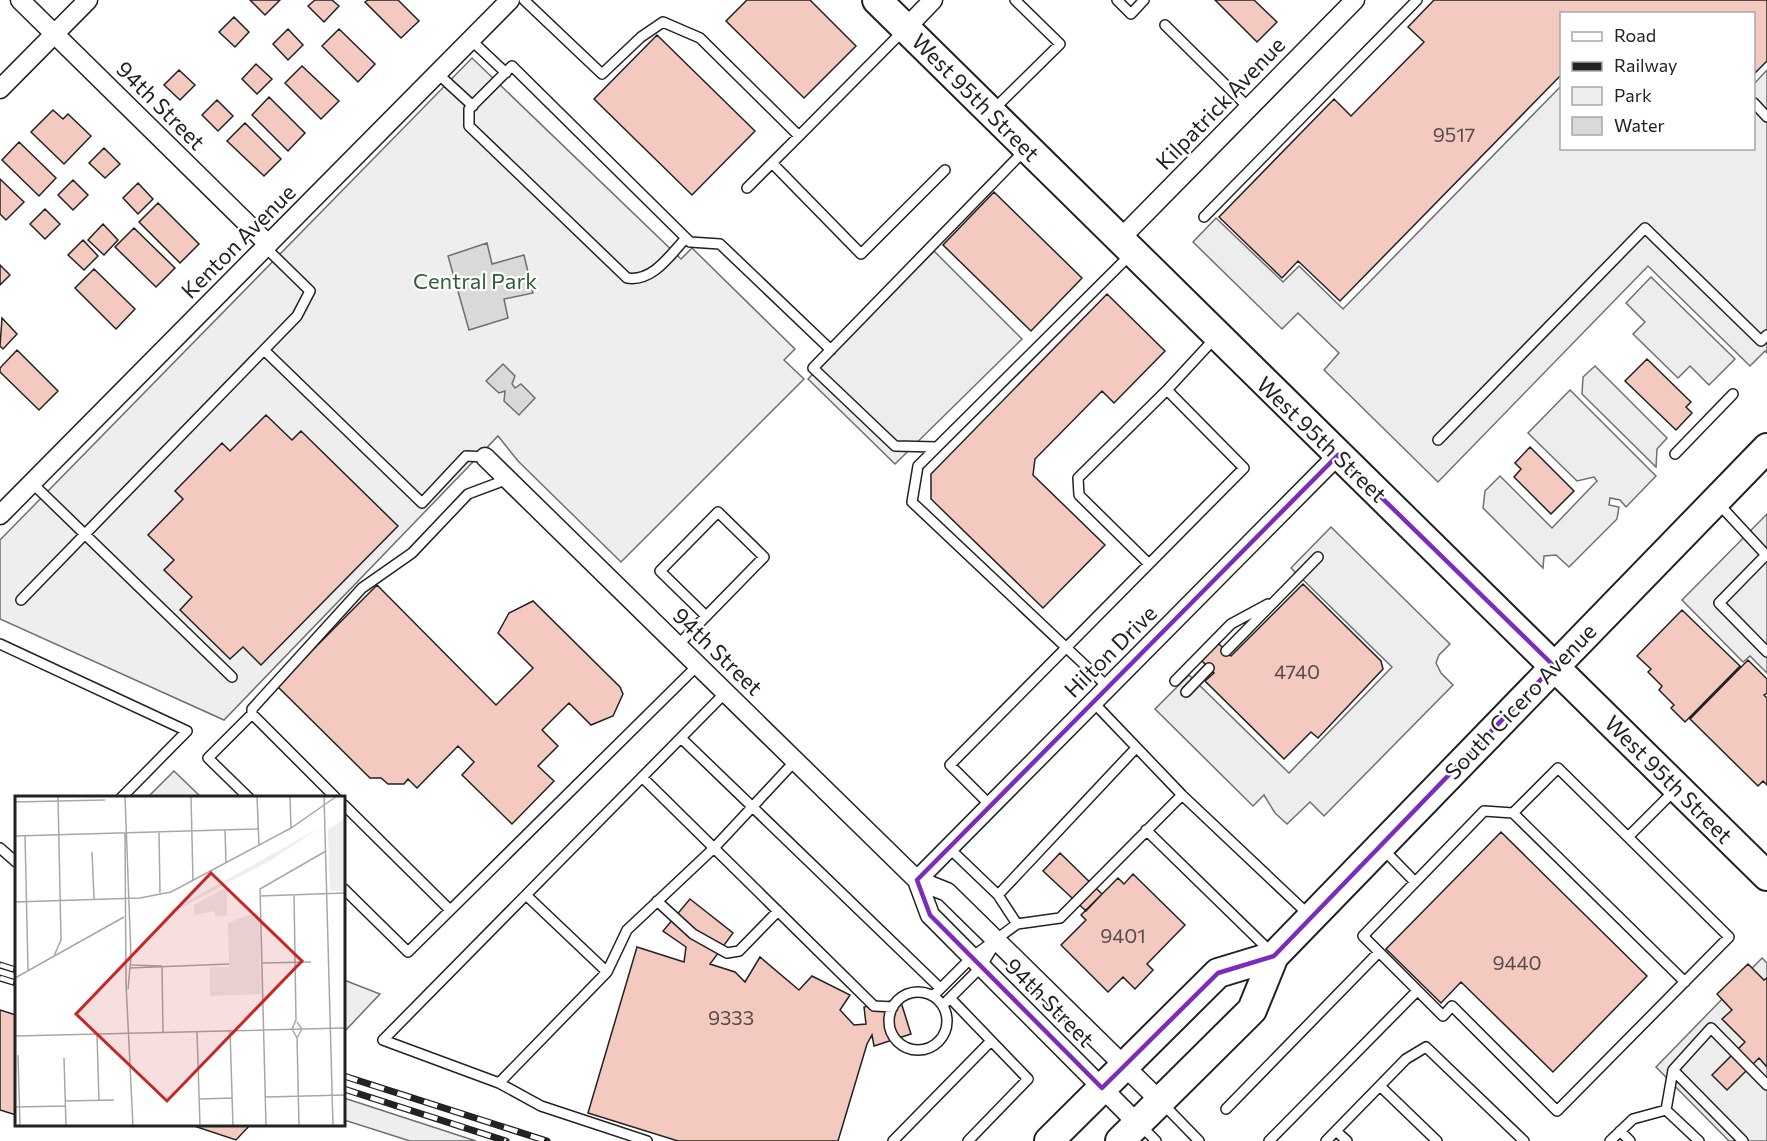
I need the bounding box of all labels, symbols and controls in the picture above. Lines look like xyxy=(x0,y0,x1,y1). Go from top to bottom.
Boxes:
legend xyxy=(1560,12,1755,150)
text: Road xyxy=(1614,24,1656,46)
street label: West 95th Street xyxy=(906,27,1046,167)
street label: Kilpatrick Avenue xyxy=(1150,31,1290,175)
text: Railway xyxy=(1614,54,1677,76)
street label: 94th Street xyxy=(111,55,211,155)
text: Park xyxy=(1614,84,1652,106)
text: Water xyxy=(1614,114,1665,136)
house number: 9517 xyxy=(1433,122,1475,146)
street label: Kenton Avenue xyxy=(175,178,301,304)
park label: Central Park xyxy=(413,267,537,294)
street label: West 95th Street xyxy=(1252,370,1392,508)
street label: Hilton Drive xyxy=(1058,599,1162,703)
street label: 94th Street xyxy=(667,601,769,701)
street label: South Cicero Avenue xyxy=(1439,617,1601,785)
house number: 4740 xyxy=(1274,659,1320,683)
street label: West 95th Street xyxy=(1599,709,1739,849)
inset map xyxy=(15,796,345,1126)
house number: 9401 xyxy=(1100,923,1146,947)
house number: 9440 xyxy=(1492,950,1542,974)
street label: 94th Street xyxy=(1000,952,1100,1052)
house number: 9333 xyxy=(708,1005,754,1029)

